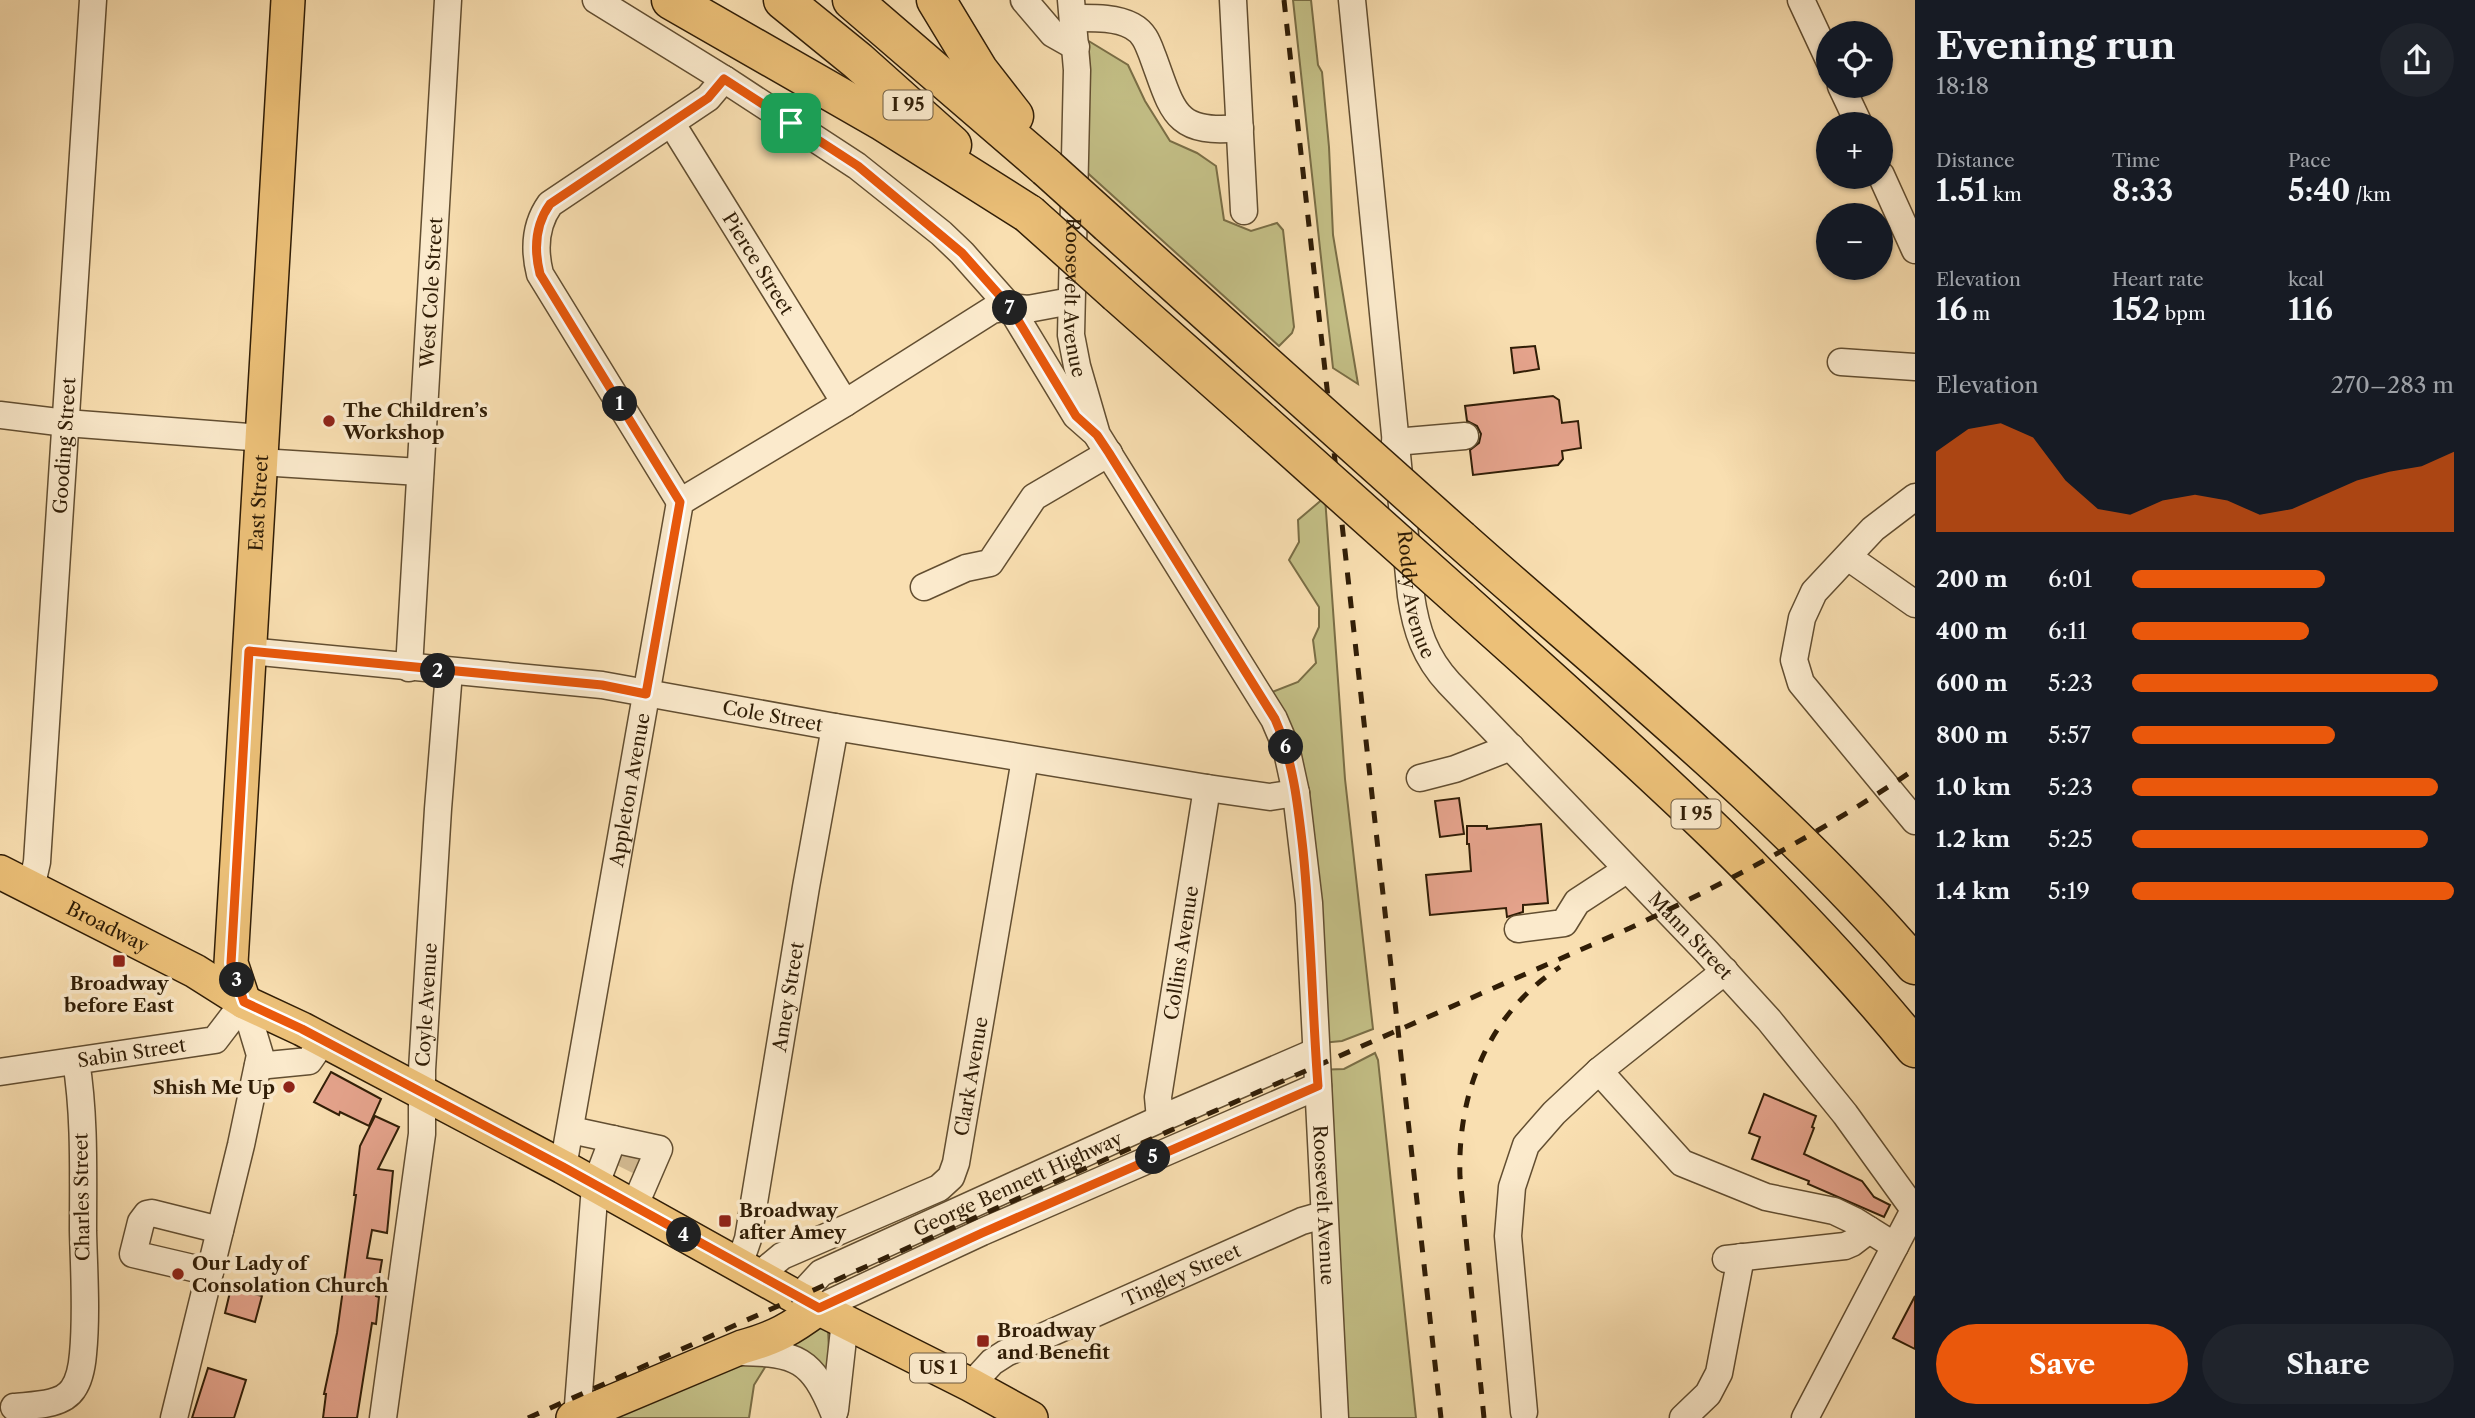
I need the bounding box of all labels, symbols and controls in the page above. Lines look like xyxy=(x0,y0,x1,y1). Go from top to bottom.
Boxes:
map controls xyxy=(1816,21,1893,280)
button: locate xyxy=(1816,21,1893,98)
text: Evening run xyxy=(1936,22,2176,69)
button: share xyxy=(2380,23,2454,97)
text: 18:18 xyxy=(1936,72,1989,100)
road number: I 95 xyxy=(884,90,932,120)
pin xyxy=(761,93,821,153)
icon: arrive xyxy=(772,104,810,142)
button: + xyxy=(1816,112,1893,189)
text: Distance xyxy=(1936,149,2015,172)
text: Time xyxy=(2112,149,2160,172)
text: Pace xyxy=(2288,149,2331,172)
text: 1.51 xyxy=(1936,172,1988,209)
text: 8:33 xyxy=(2112,172,2173,209)
text: 5:40 xyxy=(2288,172,2350,209)
text: km xyxy=(1988,183,2022,206)
text: /km xyxy=(2350,183,2391,206)
button: − xyxy=(1816,203,1893,280)
street label: Pierce Street xyxy=(718,208,799,319)
street label: West Cole Street xyxy=(415,216,447,370)
street label: Roosevelt Avenue xyxy=(1059,217,1091,380)
text: Elevation xyxy=(1936,268,2021,291)
text: Heart rate xyxy=(2112,268,2204,291)
text: kcal xyxy=(2288,268,2324,291)
pin: 7 xyxy=(992,290,1028,326)
text: 16 xyxy=(1936,291,1967,328)
text: 152 xyxy=(2112,291,2160,328)
text: 116 xyxy=(2288,291,2333,328)
text: 7 xyxy=(1005,296,1014,319)
text: m xyxy=(1967,302,1990,325)
text: bpm xyxy=(2160,302,2206,325)
text: Elevation xyxy=(1936,371,2039,399)
text: 270–283 m xyxy=(2331,371,2454,399)
street label: Gooding Street xyxy=(48,376,80,515)
pin: 1 xyxy=(602,386,638,422)
text: 1 xyxy=(615,392,624,415)
place label: The Children’s Workshop xyxy=(342,399,488,444)
marker: The Children’s Workshop xyxy=(321,413,337,429)
street label: East Street xyxy=(244,454,273,552)
street label: Roddy Avenue xyxy=(1393,529,1440,662)
text: 200 m xyxy=(1936,565,2008,593)
text: 6:01 xyxy=(2048,565,2092,593)
text: 400 m xyxy=(1936,617,2008,645)
text: 6:11 xyxy=(2048,617,2087,645)
pin: 2 xyxy=(420,654,456,688)
text: 2 xyxy=(432,659,443,682)
text: 600 m xyxy=(1936,669,2008,697)
text: 5:23 xyxy=(2048,669,2093,697)
street label: Cole Street xyxy=(721,695,825,736)
street label: Appleton Avenue xyxy=(604,711,654,870)
text: 800 m xyxy=(1936,721,2008,749)
text: 5:57 xyxy=(2048,721,2091,749)
pin: 6 xyxy=(1268,730,1304,764)
text: 6 xyxy=(1280,735,1291,758)
text: 1.0 km xyxy=(1936,773,2011,801)
text: 5:23 xyxy=(2048,773,2093,801)
road number: I 95 xyxy=(1672,800,1720,828)
text: 1.2 km xyxy=(1936,825,2010,853)
text: 5:25 xyxy=(2048,825,2093,853)
text: 1.4 km xyxy=(1936,877,2010,905)
text: 5:19 xyxy=(2048,877,2090,905)
street label: Collins Avenue xyxy=(1159,884,1203,1022)
street label: Mann Street xyxy=(1644,887,1738,984)
street label: Broadway xyxy=(63,896,153,957)
street label: Amey Street xyxy=(767,940,808,1054)
street label: Coyle Avenue xyxy=(411,942,441,1068)
marker: Broadway before East xyxy=(111,953,127,969)
pin: 3 xyxy=(219,962,254,998)
text: 3 xyxy=(231,968,242,991)
place label: Broadway before East xyxy=(63,972,174,1017)
street label: Clark Avenue xyxy=(949,1015,992,1138)
street label: Sabin Street xyxy=(76,1033,188,1072)
place label: Shish Me Up xyxy=(153,1076,275,1099)
marker: Shish Me Up xyxy=(281,1079,297,1095)
street label: Roosevelt Avenue xyxy=(1309,1124,1340,1286)
street label: George Bennett Highway xyxy=(910,1126,1126,1241)
street label: Charles Street xyxy=(69,1133,95,1261)
pin: 5 xyxy=(1136,1140,1170,1174)
text: 5 xyxy=(1147,1145,1158,1168)
place label: Broadway after Amey xyxy=(739,1199,847,1244)
marker: Broadway after Amey xyxy=(717,1213,733,1229)
pin: 4 xyxy=(666,1218,702,1252)
text: 4 xyxy=(678,1223,689,1246)
street label: Tingley Street xyxy=(1119,1238,1244,1311)
place label: Our Lady of Consolation Church xyxy=(192,1252,389,1297)
marker: Our Lady of Consolation Church xyxy=(170,1266,186,1282)
place label: Broadway and Benefit xyxy=(997,1319,1110,1364)
button: Save xyxy=(1936,1324,2188,1404)
button: Share xyxy=(2202,1324,2454,1404)
marker: Broadway and Benefit xyxy=(975,1333,991,1349)
road number: US 1 xyxy=(910,1353,966,1382)

